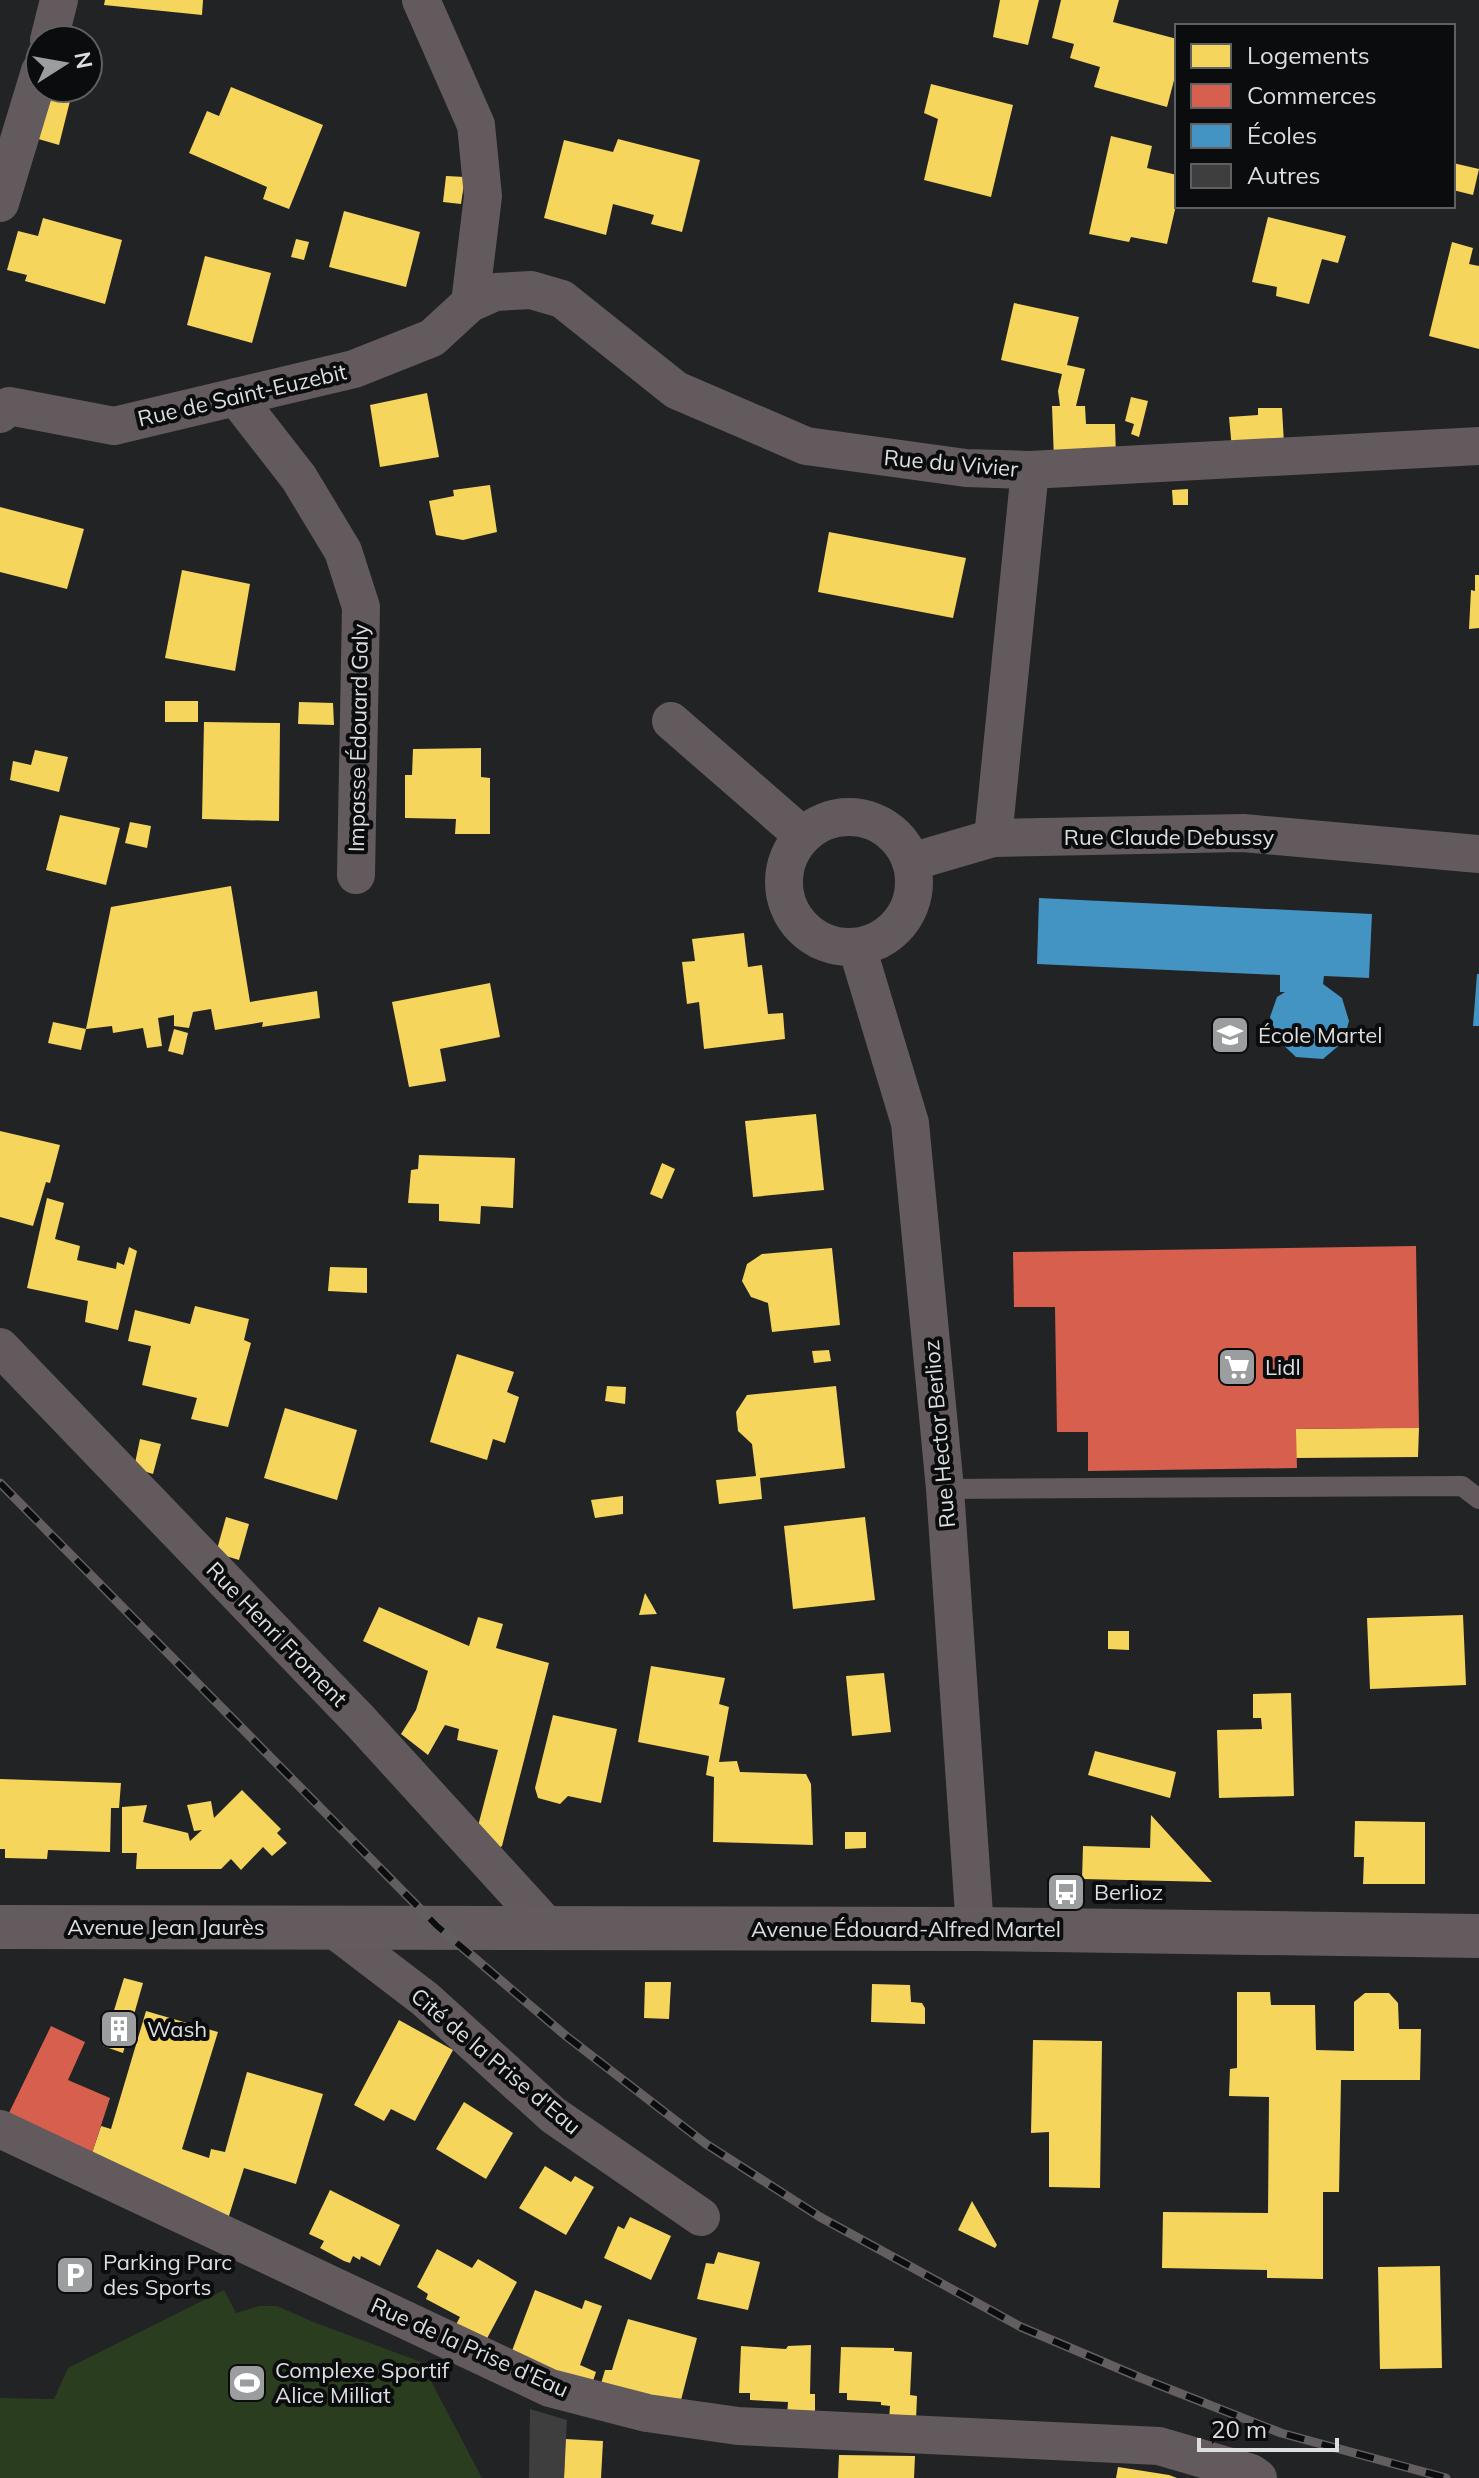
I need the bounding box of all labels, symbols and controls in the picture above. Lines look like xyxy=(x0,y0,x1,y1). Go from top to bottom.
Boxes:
north arrow xyxy=(24,24,104,104)
legend xyxy=(1175,24,1455,208)
text: Logements xyxy=(1247,40,1370,70)
text: N xyxy=(68,49,99,71)
text: Commerces xyxy=(1247,80,1377,110)
text: Écoles xyxy=(1247,120,1317,150)
text: Autres xyxy=(1247,160,1320,190)
street label: Rue de Saint-Euzebit xyxy=(135,357,349,433)
street label: Rue du Vivier xyxy=(883,443,1019,483)
street label: Impasse Édouard Galy xyxy=(342,623,374,852)
street label: Rue Claude Debussy xyxy=(1064,823,1274,851)
school or university icon: École Martel xyxy=(1209,1014,1251,1056)
place label: École Martel xyxy=(1258,1021,1382,1049)
street label: Rue Hector Berlioz xyxy=(917,1339,961,1529)
supermarket icon: Lidl xyxy=(1216,1346,1258,1388)
place label: Lidl xyxy=(1265,1353,1301,1381)
street label: Rue Henri Froment xyxy=(201,1556,354,1713)
bus stop icon: Berlioz xyxy=(1045,1871,1087,1913)
place label: Berlioz xyxy=(1094,1878,1163,1906)
street label: Avenue Jean Jaurès xyxy=(67,1913,265,1941)
street label: Avenue Édouard-Alfred Martel xyxy=(751,1915,1061,1943)
street label: Cité de la Prise d'Eau xyxy=(405,1982,587,2140)
building icon: Wash xyxy=(98,2008,140,2050)
place label: Wash xyxy=(147,2015,207,2043)
place label: Parking Parc des Sports xyxy=(103,2248,232,2301)
parking icon: Parking Parc des Sports xyxy=(54,2254,96,2296)
street label: Rue de la Prise d'Eau xyxy=(367,2291,573,2403)
place label: Complexe Sportif Alice Milliat xyxy=(275,2356,450,2409)
sports icon: Complexe Sportif Alice Milliat xyxy=(226,2362,268,2404)
scale bar xyxy=(1199,2402,1337,2452)
text: 20 m xyxy=(1211,2414,1267,2444)

